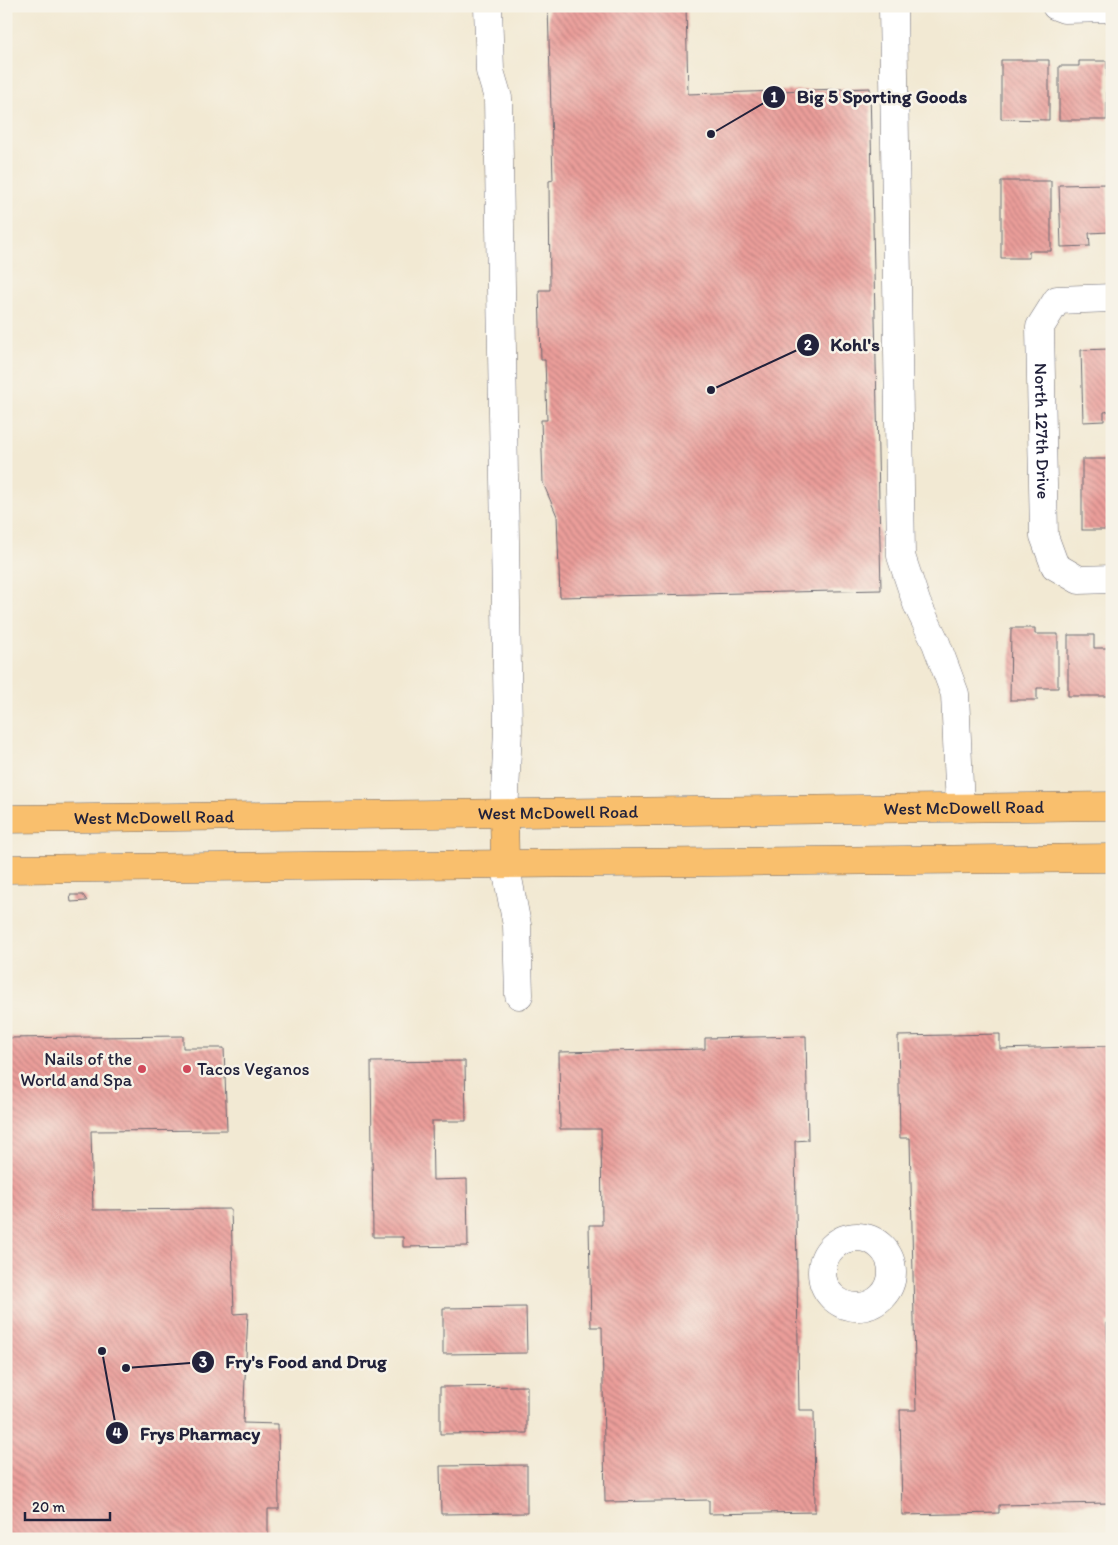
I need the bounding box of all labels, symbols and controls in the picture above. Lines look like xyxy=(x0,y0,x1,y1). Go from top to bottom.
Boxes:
callout: Big 5 Sporting Goods xyxy=(761,80,978,114)
text: Big 5 Sporting Goods xyxy=(797,85,968,108)
text: 1 xyxy=(771,88,778,106)
callout: Kohl's xyxy=(795,328,890,362)
text: Kohl's xyxy=(830,333,880,356)
text: 2 xyxy=(804,336,812,354)
street label: North 127th Drive xyxy=(1030,363,1054,499)
street label: West McDowell Road xyxy=(883,796,1045,820)
street label: West McDowell Road xyxy=(477,801,639,824)
street label: West McDowell Road xyxy=(73,805,235,829)
place label: Nails of the World and Spa xyxy=(20,1048,133,1091)
place label: Tacos Veganos xyxy=(197,1058,310,1080)
marker: Nails of the World and Spa xyxy=(136,1063,148,1075)
marker: Tacos Veganos xyxy=(181,1063,193,1075)
callout: Fry's Food and Drug xyxy=(190,1345,396,1379)
text: Fry's Food and Drug xyxy=(225,1350,387,1373)
text: 3 xyxy=(199,1353,207,1371)
callout: Frys Pharmacy xyxy=(105,1416,270,1450)
text: Frys Pharmacy xyxy=(140,1422,260,1445)
text: 4 xyxy=(112,1424,122,1442)
scale bar xyxy=(25,1490,110,1522)
text: 20 m xyxy=(32,1498,66,1516)

